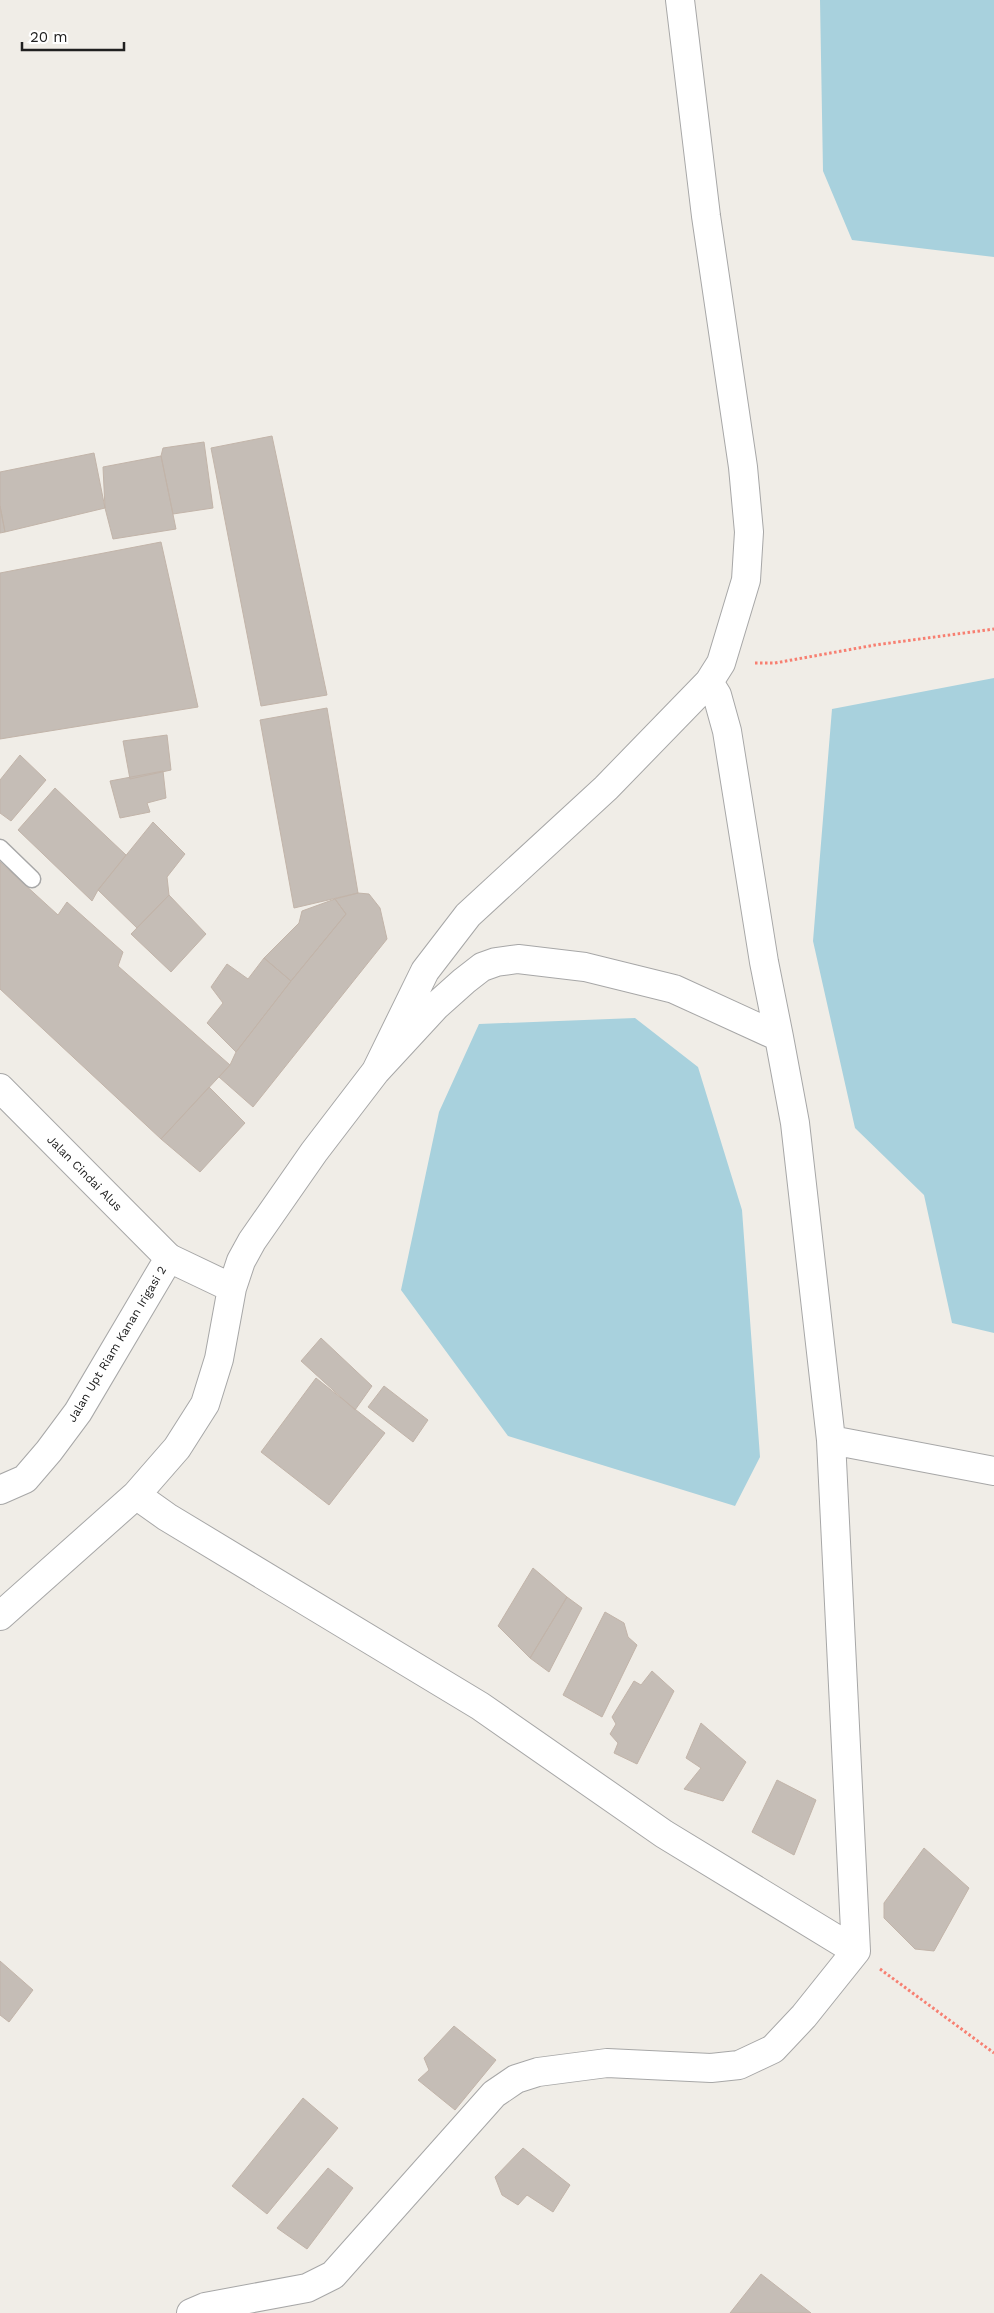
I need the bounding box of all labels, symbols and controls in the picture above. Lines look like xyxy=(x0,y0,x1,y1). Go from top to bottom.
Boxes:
scale bar xyxy=(22,20,125,52)
text: 20 m xyxy=(30,28,68,46)
street label: Jalan Cindai Alus xyxy=(44,1132,125,1214)
street label: Jalan Upt Riam Kanan Irigasi 2 xyxy=(65,1264,169,1424)

